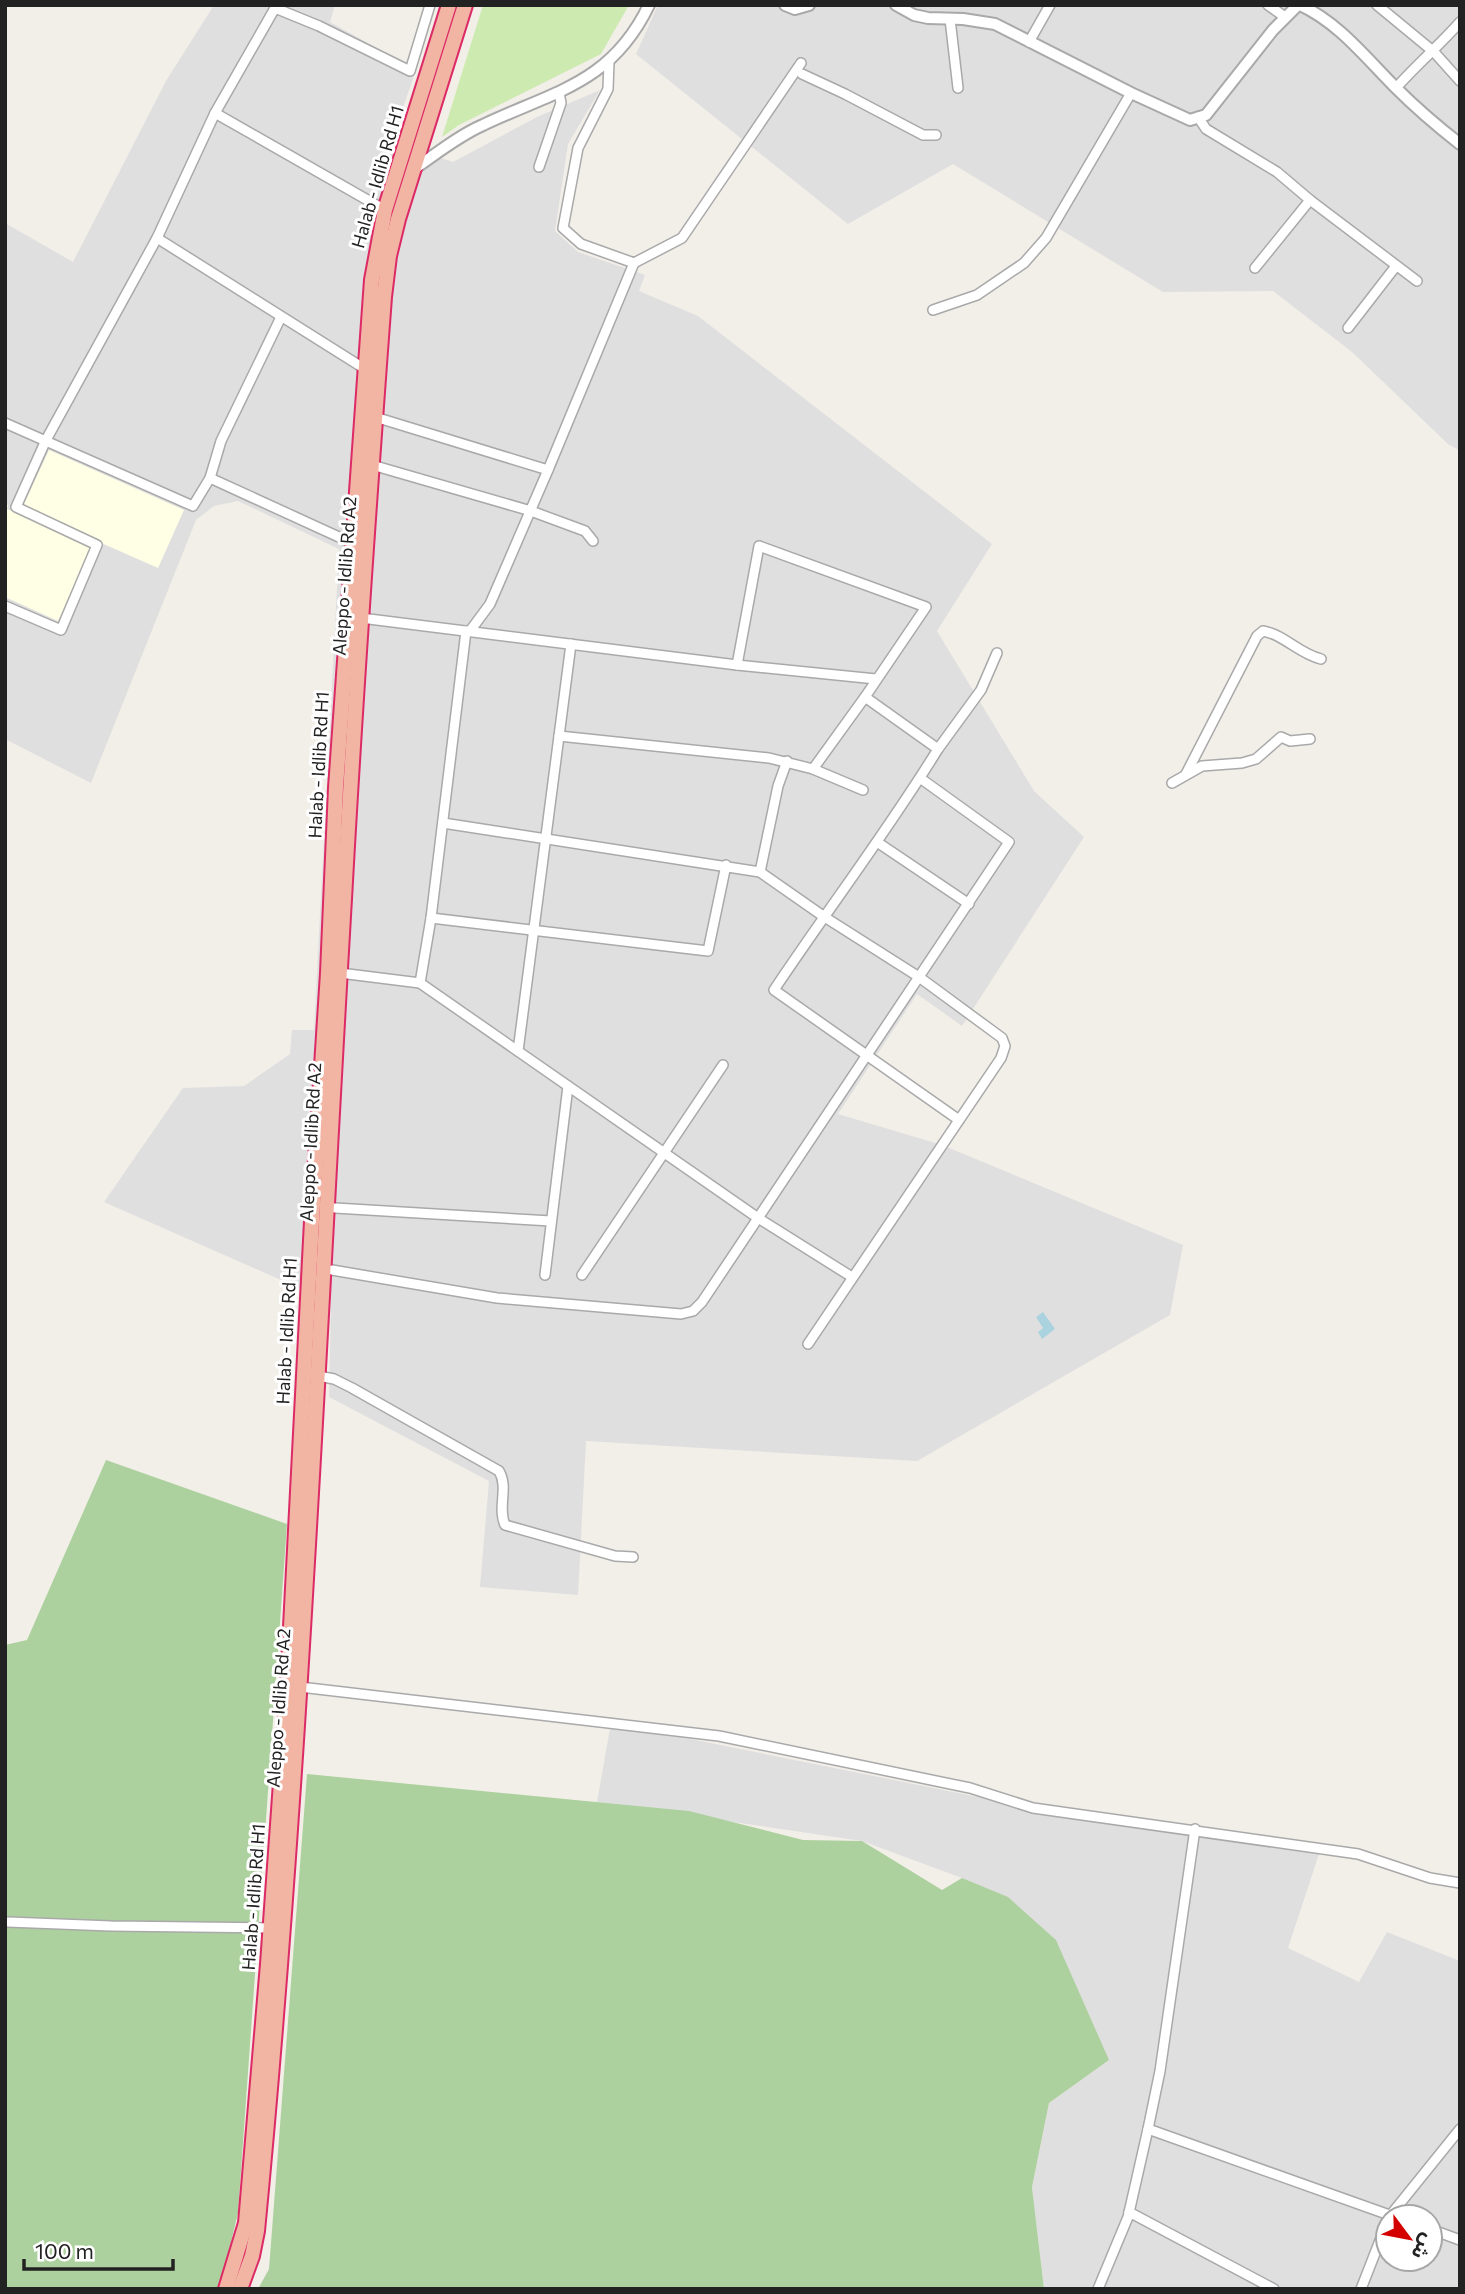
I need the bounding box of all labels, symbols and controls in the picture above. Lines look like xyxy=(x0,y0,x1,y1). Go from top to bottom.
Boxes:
street label: Halab - Idlib Rd H1 xyxy=(346,103,408,251)
street label: Aleppo - Idlib Rd A2 xyxy=(327,496,361,656)
street label: Halab - Idlib Rd H1 xyxy=(303,691,333,839)
street label: Aleppo - Idlib Rd A2 xyxy=(295,1062,325,1222)
street label: Halab - Idlib Rd H1 xyxy=(271,1257,301,1405)
street label: Aleppo - Idlib Rd A2 xyxy=(261,1628,295,1788)
street label: Halab - Idlib Rd H1 xyxy=(237,1823,269,1971)
north arrow xyxy=(1374,2203,1444,2273)
scale bar xyxy=(24,2228,173,2272)
text: ش xyxy=(1407,2230,1440,2264)
text: 100 m xyxy=(35,2238,94,2263)

